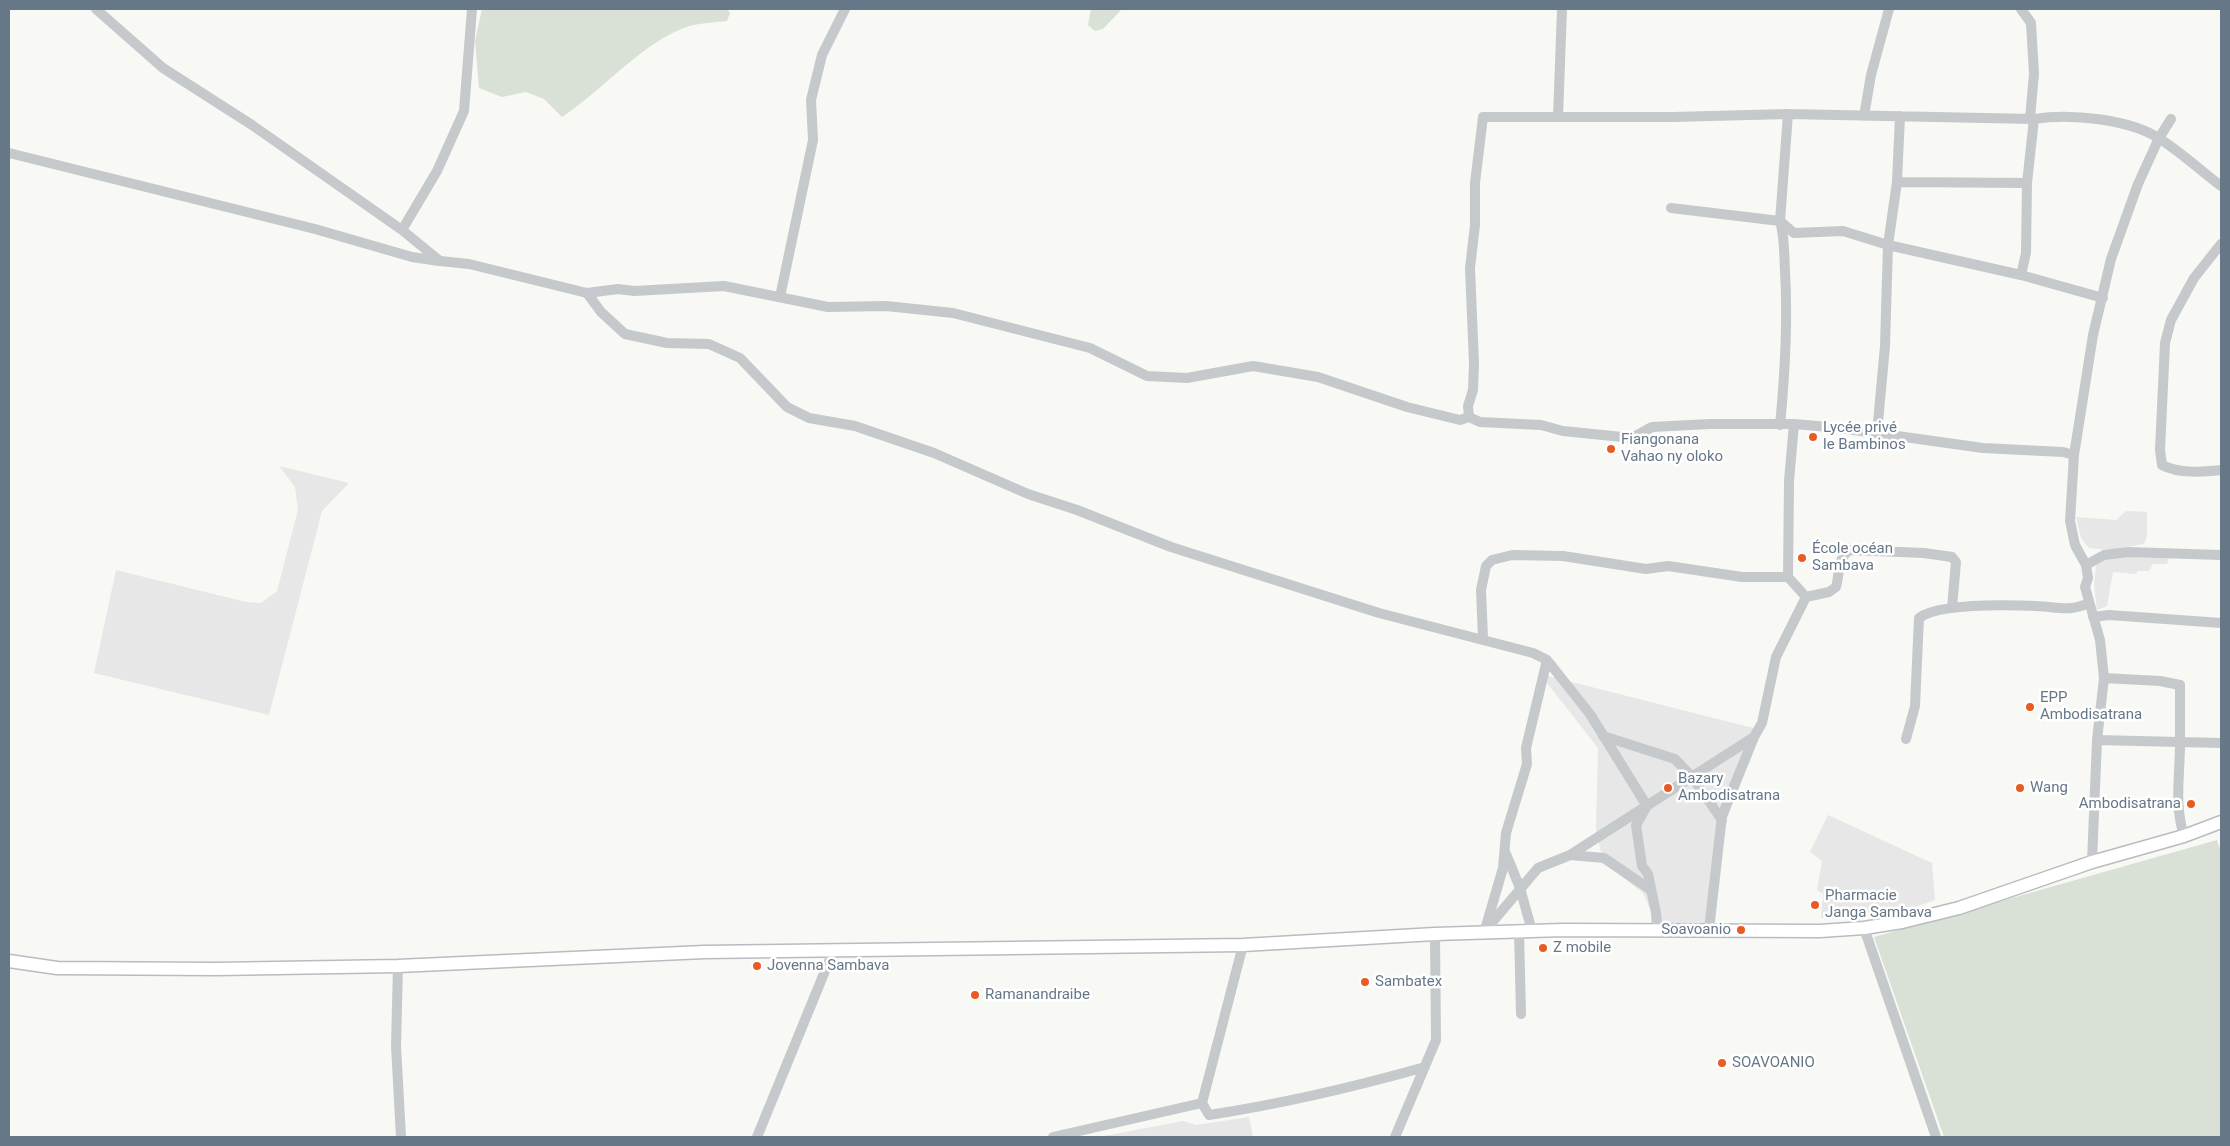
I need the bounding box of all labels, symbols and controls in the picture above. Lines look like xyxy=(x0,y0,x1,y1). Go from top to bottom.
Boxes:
place label: Lycée privé le Bambinos xyxy=(1823,419,1906,454)
place label: Fiangonana Vahao ny oloko xyxy=(1621,431,1723,466)
marker: Lycée privé le Bambinos xyxy=(1807,431,1819,443)
marker: Fiangonana Vahao ny oloko xyxy=(1605,443,1617,455)
place label: École océan Sambava xyxy=(1812,540,1893,575)
marker: École océan Sambava xyxy=(1796,552,1808,564)
place label: EPP Ambodisatrana xyxy=(2040,689,2142,724)
marker: EPP Ambodisatrana xyxy=(2024,701,2036,713)
place label: Bazary Ambodisatrana xyxy=(1678,770,1780,805)
place label: Wang xyxy=(2030,779,2068,797)
marker: Bazary Ambodisatrana xyxy=(1662,782,1674,794)
marker: Wang xyxy=(2014,782,2026,794)
place label: Ambodisatrana xyxy=(2079,795,2181,813)
marker: Ambodisatrana xyxy=(2185,798,2197,810)
place label: Pharmacie Janga Sambava xyxy=(1825,887,1932,922)
marker: Pharmacie Janga Sambava xyxy=(1809,899,1821,911)
place label: Soavoanio xyxy=(1661,921,1731,939)
marker: Soavoanio xyxy=(1735,924,1747,936)
place label: Z mobile xyxy=(1553,939,1611,957)
marker: Z mobile xyxy=(1537,942,1549,954)
place label: Jovenna Sambava xyxy=(767,957,889,975)
marker: Jovenna Sambava xyxy=(751,960,763,972)
place label: Sambatex xyxy=(1375,973,1442,991)
marker: Sambatex xyxy=(1359,976,1371,988)
place label: Ramanandraibe xyxy=(985,986,1090,1004)
marker: Ramanandraibe xyxy=(969,989,981,1001)
place label: SOAVOANIO xyxy=(1732,1054,1815,1072)
marker: SOAVOANIO xyxy=(1716,1057,1728,1069)

